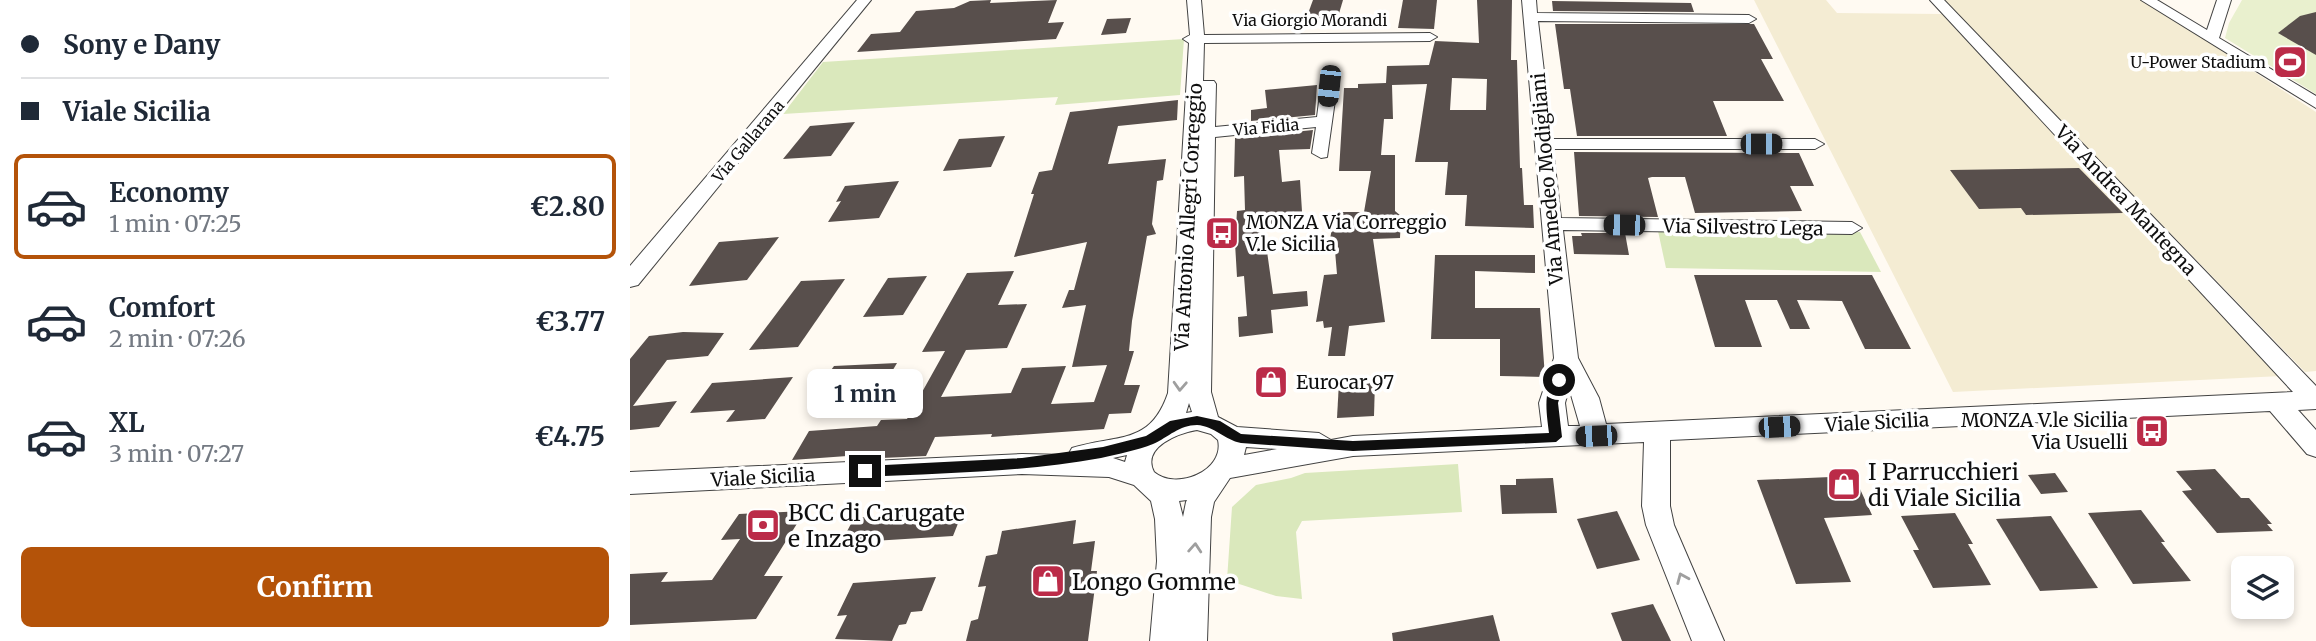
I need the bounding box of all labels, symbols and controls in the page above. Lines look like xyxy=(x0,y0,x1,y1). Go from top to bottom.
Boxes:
street label: Via Giorgio Morandi xyxy=(1232,10,1387,30)
text: Sony e Dany xyxy=(63,28,220,61)
sports icon: U-Power Stadium xyxy=(2271,43,2309,81)
place label: U-Power Stadium xyxy=(2130,52,2266,72)
car xyxy=(1317,64,1342,108)
street label: Via Amedeo Modigliani xyxy=(1526,72,1568,287)
street label: Via Antonio Allegri Correggio xyxy=(1169,83,1207,352)
text: Viale Sicilia xyxy=(63,95,211,128)
street label: Via Gallarana xyxy=(707,95,789,187)
street label: Via Fidia xyxy=(1231,114,1300,140)
street label: Via Andrea Mantegna xyxy=(2050,119,2202,280)
car xyxy=(1741,134,1783,155)
icon: car xyxy=(25,175,88,238)
text: Economy xyxy=(109,176,229,209)
text: €2.80 xyxy=(530,190,605,223)
text: 1 min · 07:25 xyxy=(109,209,242,238)
place label: MONZA Via Correggio V.le Sicilia xyxy=(1245,210,1446,256)
bus stop icon: MONZA Via Correggio V.le Sicilia xyxy=(1203,214,1241,252)
car xyxy=(1603,214,1646,236)
street label: Via Silvestro Lega xyxy=(1661,214,1824,240)
icon: car xyxy=(25,290,88,353)
text: Comfort xyxy=(109,291,215,324)
text: €3.77 xyxy=(535,305,605,338)
text: 2 min · 07:26 xyxy=(109,324,246,353)
shop icon: Eurocar 97 xyxy=(1252,363,1290,401)
route start xyxy=(1543,364,1575,396)
callout: 1 min xyxy=(807,370,923,419)
place label: Eurocar 97 xyxy=(1296,370,1394,394)
text: 1 min xyxy=(834,379,896,408)
one-way arrow xyxy=(1172,381,1187,392)
icon: car xyxy=(25,405,88,468)
text: XL xyxy=(109,406,145,439)
street label: Viale Sicilia xyxy=(1823,407,1930,437)
place label: MONZA V.le Sicilia Via Usuelli xyxy=(1961,408,2128,454)
bus stop icon: MONZA V.le Sicilia Via Usuelli xyxy=(2133,412,2171,450)
car xyxy=(1758,415,1801,439)
text: €4.75 xyxy=(534,420,605,453)
car xyxy=(1575,425,1618,447)
text: 3 min · 07:27 xyxy=(109,439,244,468)
route end xyxy=(849,455,881,487)
place label: I Parrucchieri di Viale Sicilia xyxy=(1868,457,2021,512)
street label: Viale Sicilia xyxy=(709,462,816,492)
shop icon: I Parrucchieri di Viale Sicilia xyxy=(1825,465,1863,503)
place label: BCC di Carugate e Inzago xyxy=(788,498,965,553)
bank icon: BCC di Carugate e Inzago xyxy=(744,506,782,544)
one-way arrow xyxy=(1187,543,1202,554)
button: Confirm xyxy=(21,547,609,627)
map controls xyxy=(2231,556,2294,619)
button: layers xyxy=(2231,556,2294,619)
shop icon: Longo Gomme xyxy=(1029,562,1067,600)
place label: Longo Gomme xyxy=(1072,567,1236,596)
one-way arrow xyxy=(1676,573,1690,585)

